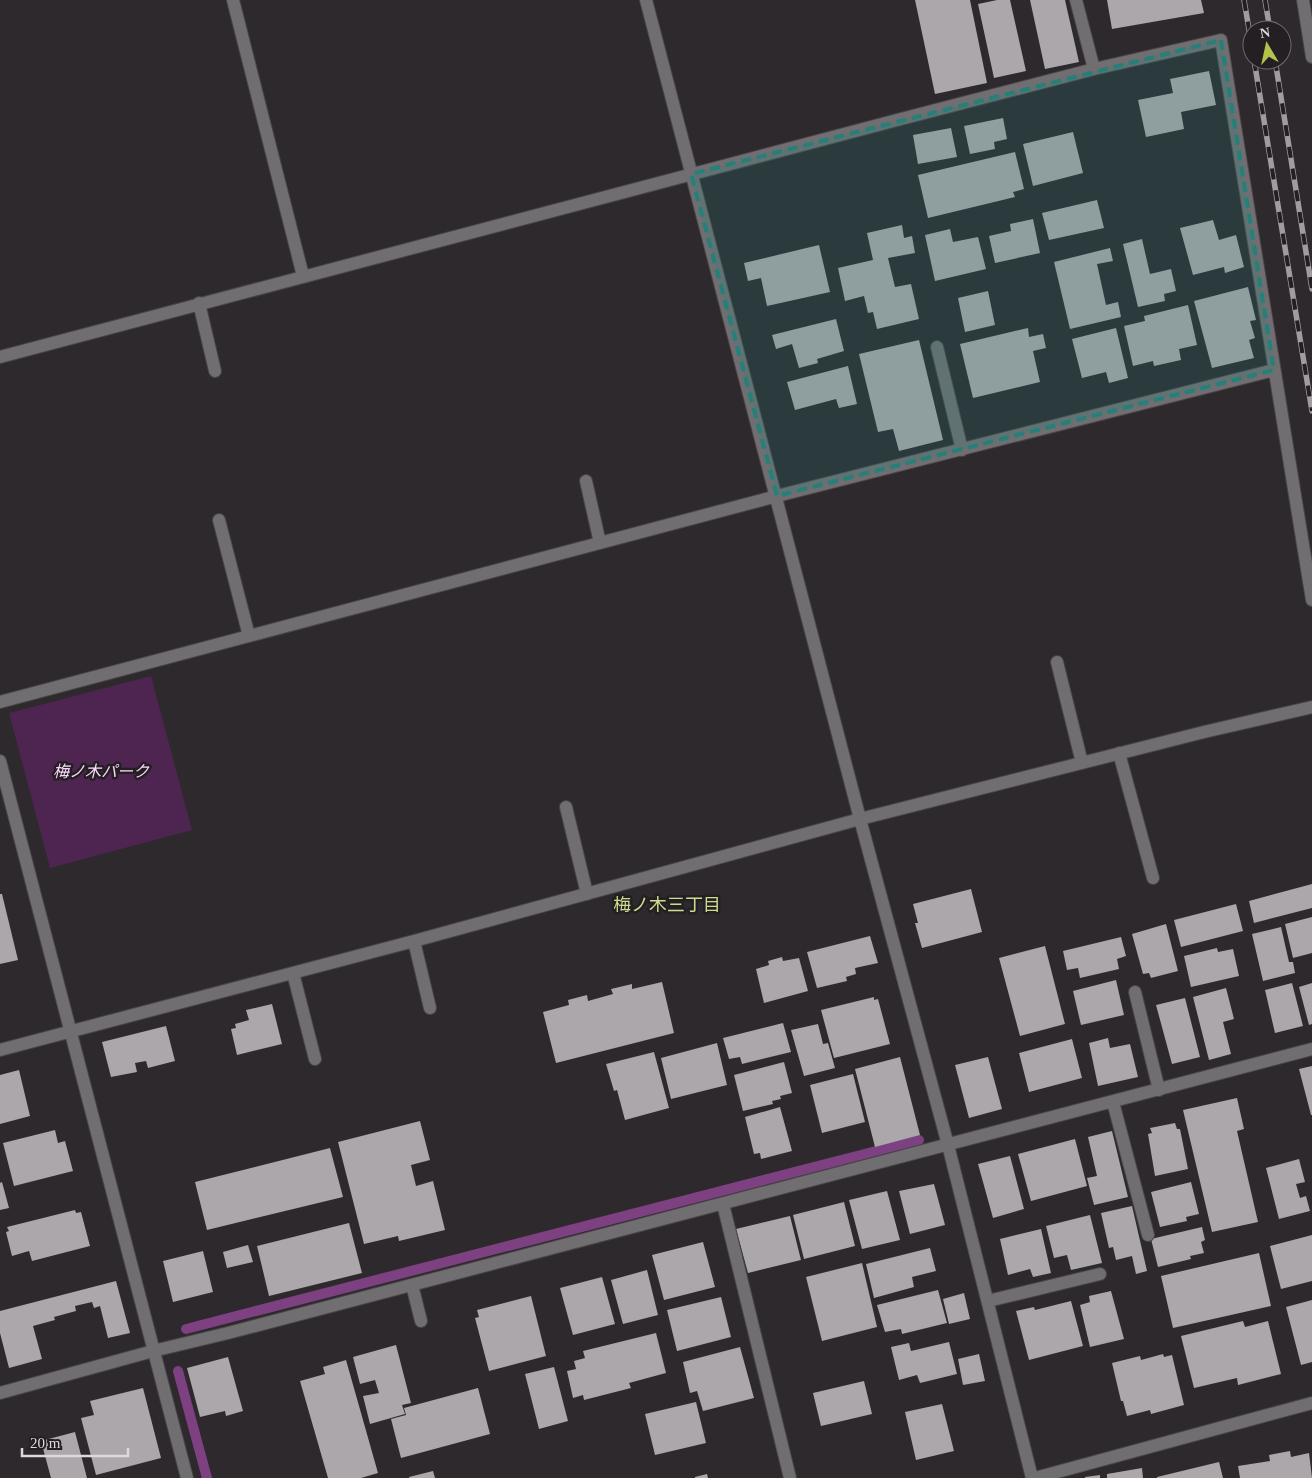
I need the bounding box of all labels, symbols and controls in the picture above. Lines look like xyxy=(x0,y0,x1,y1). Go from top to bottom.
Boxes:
north arrow xyxy=(1242,20,1292,70)
text: N xyxy=(1259,24,1271,41)
park label: 梅ノ木パーク xyxy=(53,763,150,780)
district label: 梅ノ木三丁目 xyxy=(613,895,721,915)
scale bar xyxy=(22,1426,129,1458)
text: 20 m xyxy=(30,1435,61,1451)

